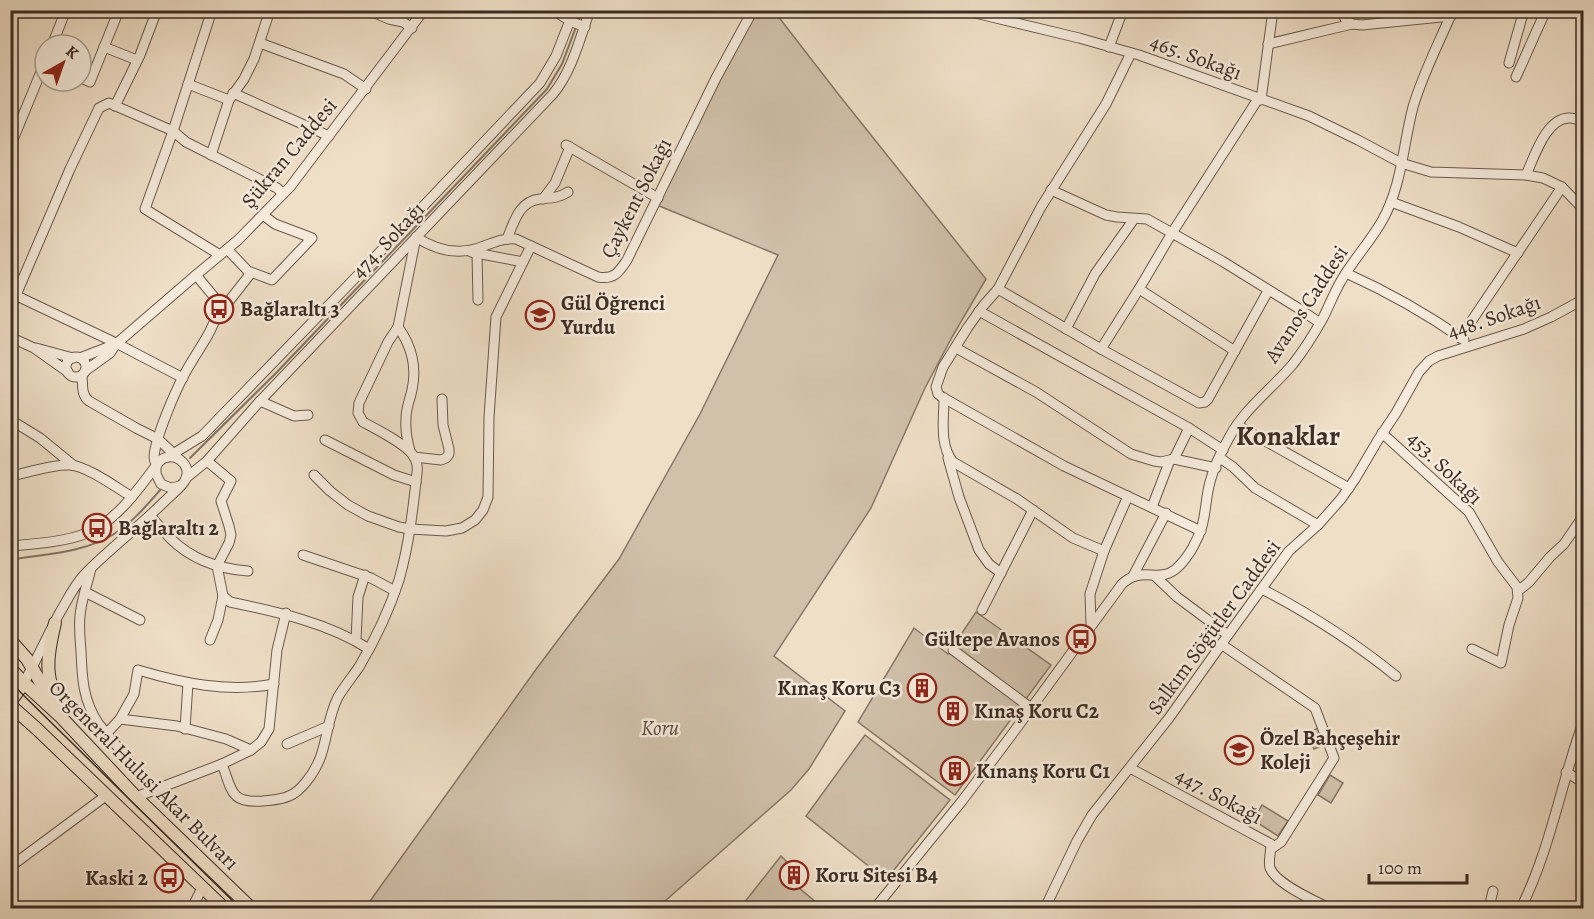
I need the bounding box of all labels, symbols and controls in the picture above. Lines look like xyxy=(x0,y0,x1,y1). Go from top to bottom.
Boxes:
street label: 465. Sokağı xyxy=(1146,27,1246,87)
north arrow xyxy=(33,33,93,93)
text: K xyxy=(61,40,83,64)
street label: Şükran Caddesi xyxy=(235,92,343,214)
street label: Çaykent Sokağı xyxy=(594,133,678,263)
street label: 474. Sokağı xyxy=(345,196,431,284)
street label: Avanos Caddesi xyxy=(1257,240,1354,369)
street label: 448. Sokağı xyxy=(1444,288,1544,346)
place label: Gül Öğrenci Yurdu xyxy=(560,289,665,341)
bus stop icon: Bağlaraltı 3 xyxy=(203,293,235,325)
place label: Bağlaraltı 3 xyxy=(240,295,340,323)
school or university icon: Gül Öğrenci Yurdu xyxy=(524,299,556,331)
district label: Konaklar xyxy=(1236,418,1340,454)
street label: 453. Sokağı xyxy=(1401,425,1489,511)
bus stop icon: Bağlaraltı 2 xyxy=(81,512,113,544)
place label: Bağlaraltı 2 xyxy=(118,514,219,542)
street label: Salkım Söğütler Caddesi xyxy=(1141,534,1287,720)
bus stop icon: Gültepe Avanos xyxy=(1065,623,1097,655)
place label: Gültepe Avanos xyxy=(925,625,1060,653)
building icon: Kınaş Koru C3 xyxy=(906,672,938,704)
street label: Orgeneral Hulusi Akar Bulvarı xyxy=(43,674,245,876)
place label: Kınaş Koru C3 xyxy=(777,674,901,702)
building icon: Kınaş Koru C2 xyxy=(937,695,969,727)
place label: Kınaş Koru C2 xyxy=(974,697,1099,725)
park label: Koru xyxy=(641,714,679,742)
place label: Özel Bahçeşehir Koleji xyxy=(1260,724,1400,776)
school or university icon: Özel Bahçeşehir Koleji xyxy=(1223,734,1255,766)
building icon: Kınanş Koru C1 xyxy=(939,755,971,787)
place label: Kınanş Koru C1 xyxy=(976,757,1110,785)
street label: 447. Sokağı xyxy=(1170,761,1268,831)
scale bar xyxy=(1369,847,1466,885)
text: 100 m xyxy=(1378,856,1422,880)
building icon: Koru Sitesi B4 xyxy=(778,859,810,891)
place label: Koru Sitesi B4 xyxy=(815,861,938,889)
bus stop icon: Kaski 2 xyxy=(153,862,185,894)
place label: Kaski 2 xyxy=(85,864,148,892)

